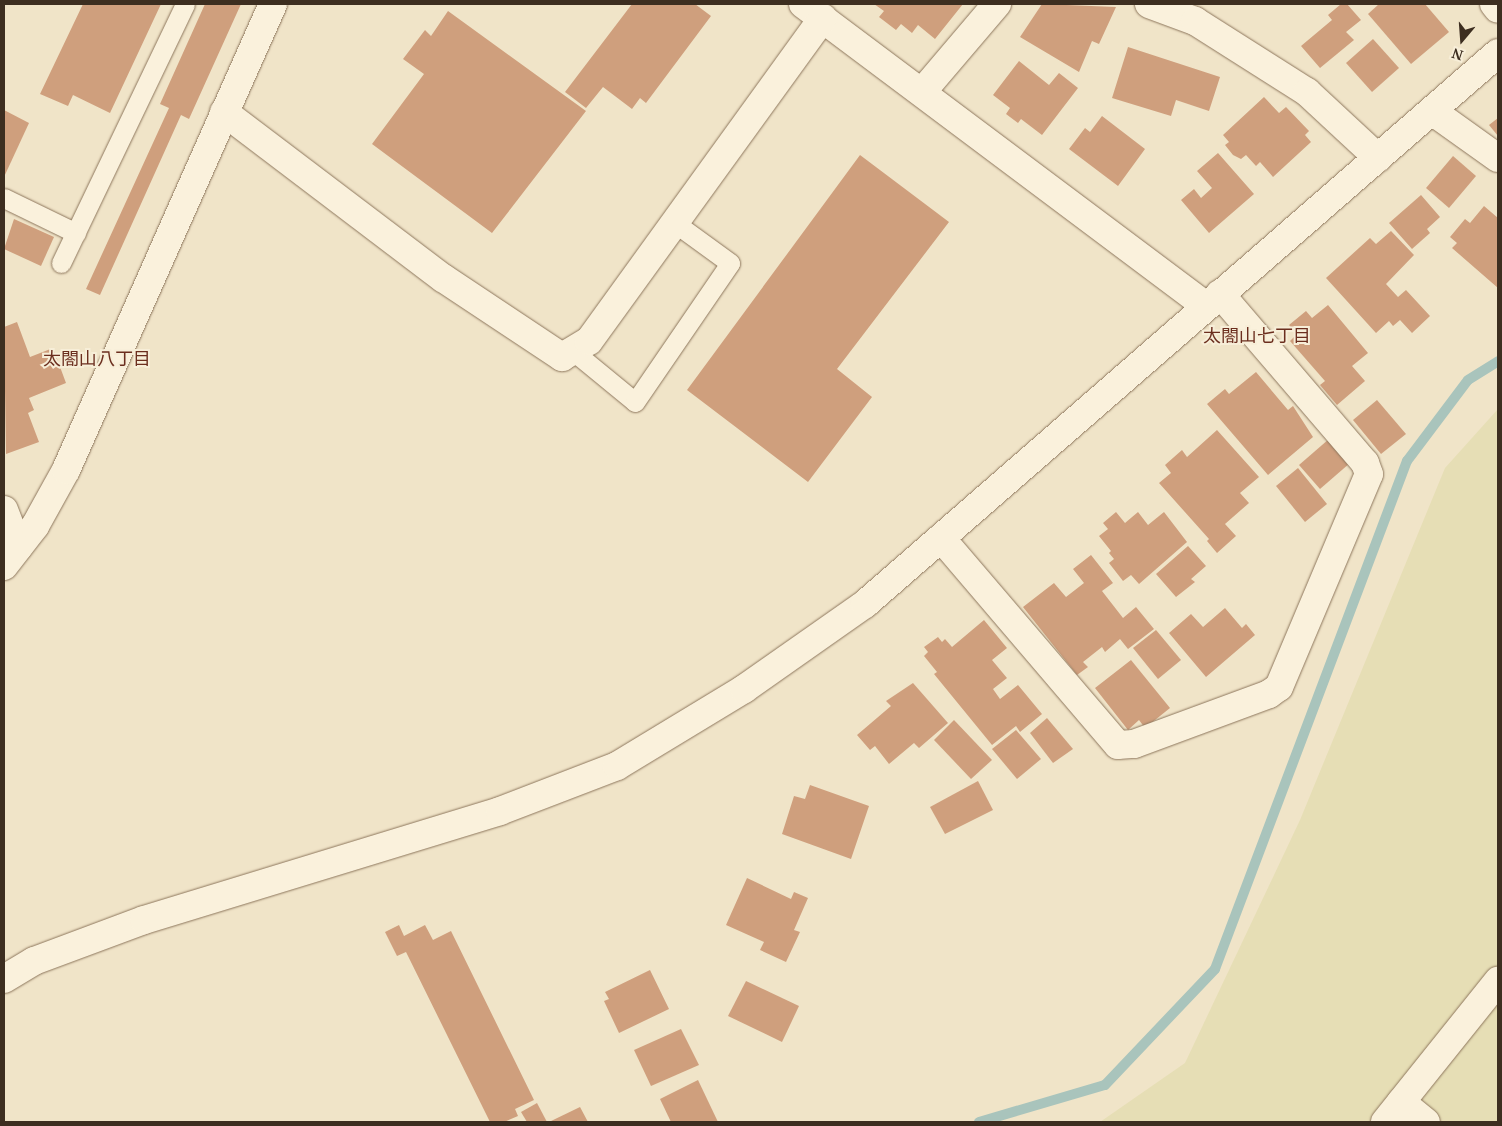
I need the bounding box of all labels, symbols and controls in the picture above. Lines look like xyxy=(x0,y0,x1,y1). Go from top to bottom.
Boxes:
north arrow xyxy=(1437,15,1487,65)
text: N xyxy=(1449,44,1465,65)
district label: 太閤山七丁目 xyxy=(1203,324,1311,346)
district label: 太閤山八丁目 xyxy=(43,347,151,369)

